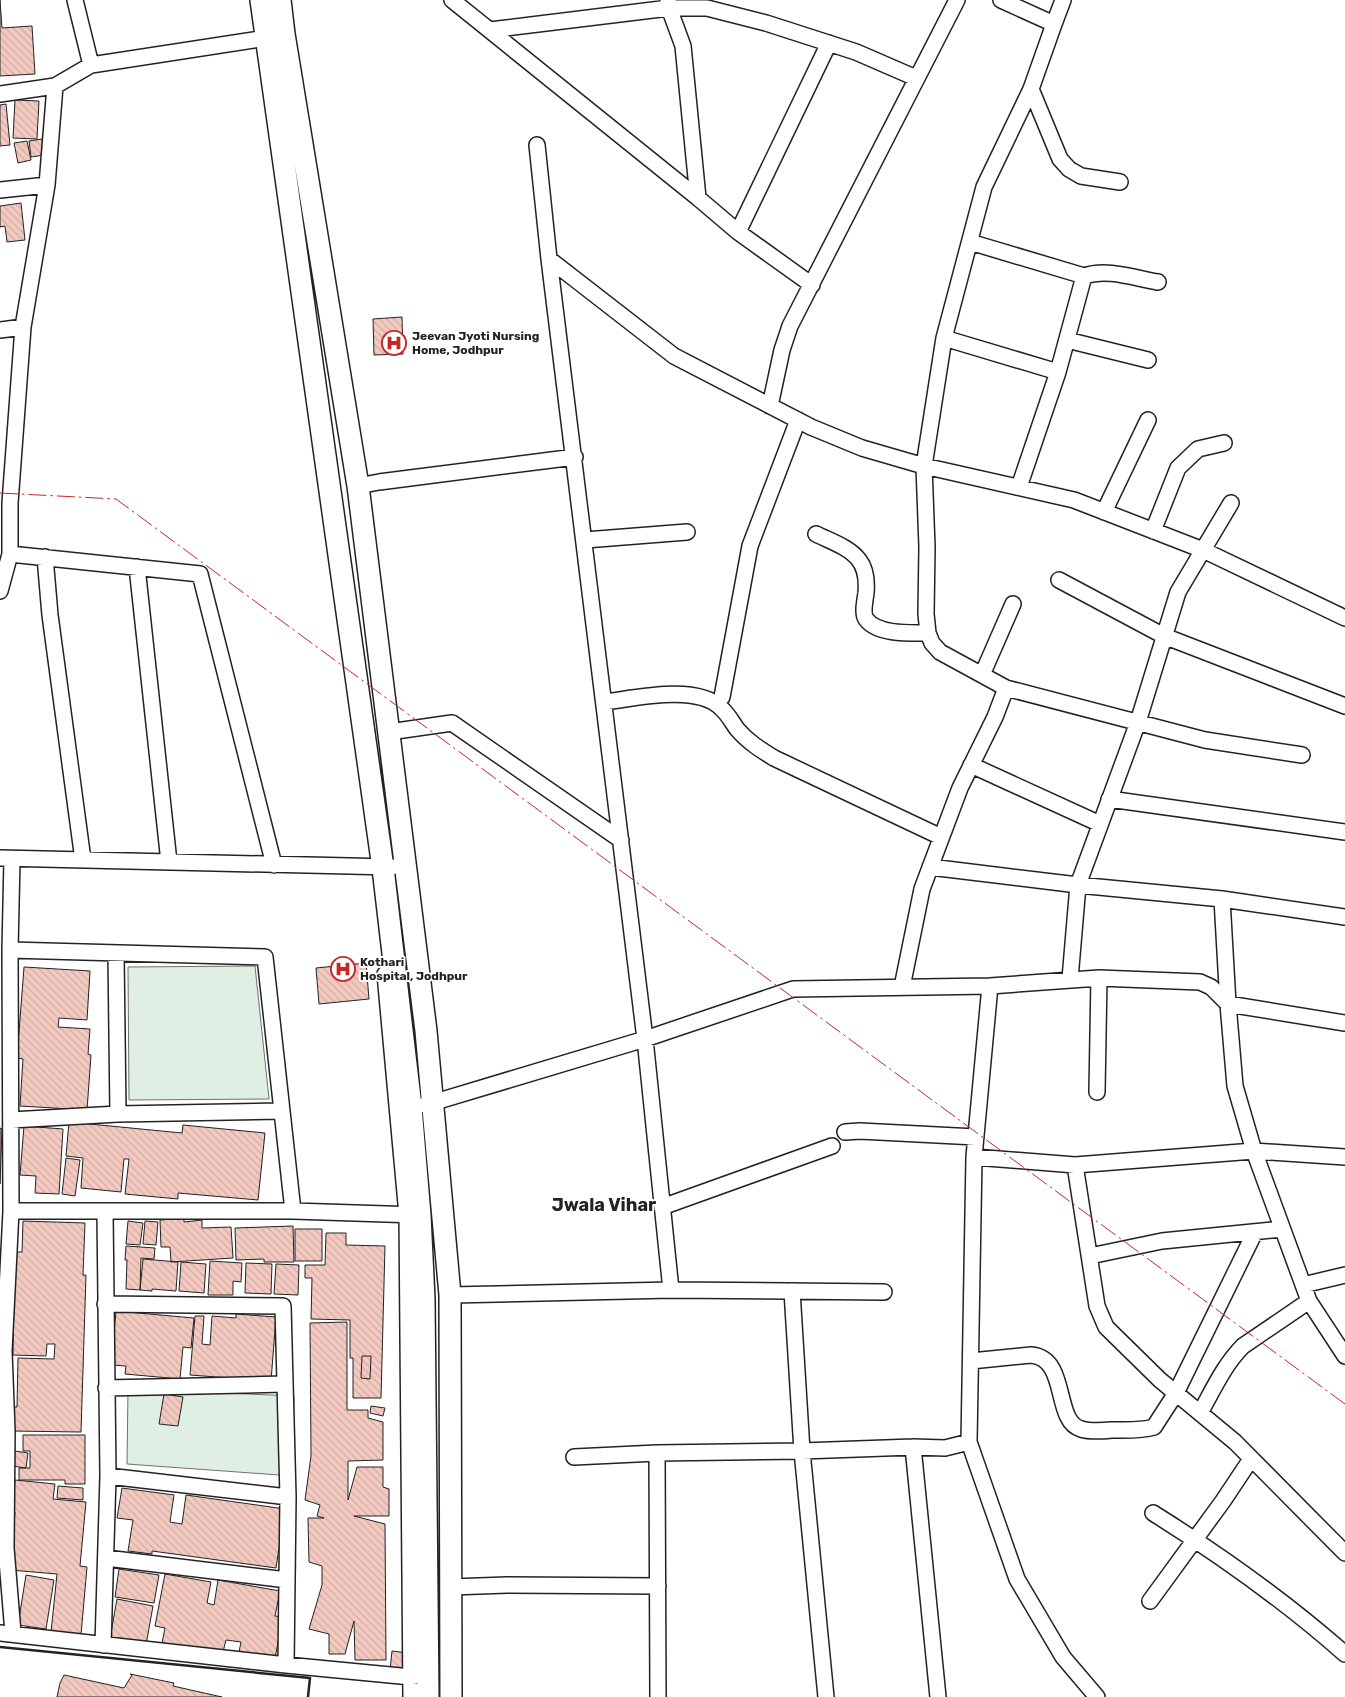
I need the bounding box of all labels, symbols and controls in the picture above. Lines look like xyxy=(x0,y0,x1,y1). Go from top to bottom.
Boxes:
place label: Jeevan Jyoti Nursing Home, Jodhpur xyxy=(412,329,539,357)
hospital icon: Jeevan Jyoti Nursing Home, Jodhpur xyxy=(381,330,407,356)
place label: Kothari Hospital, Jodhpur xyxy=(360,955,468,983)
hospital icon: Kothari Hospital, Jodhpur xyxy=(330,956,356,982)
district label: Jwala Vihar xyxy=(552,1194,656,1216)

